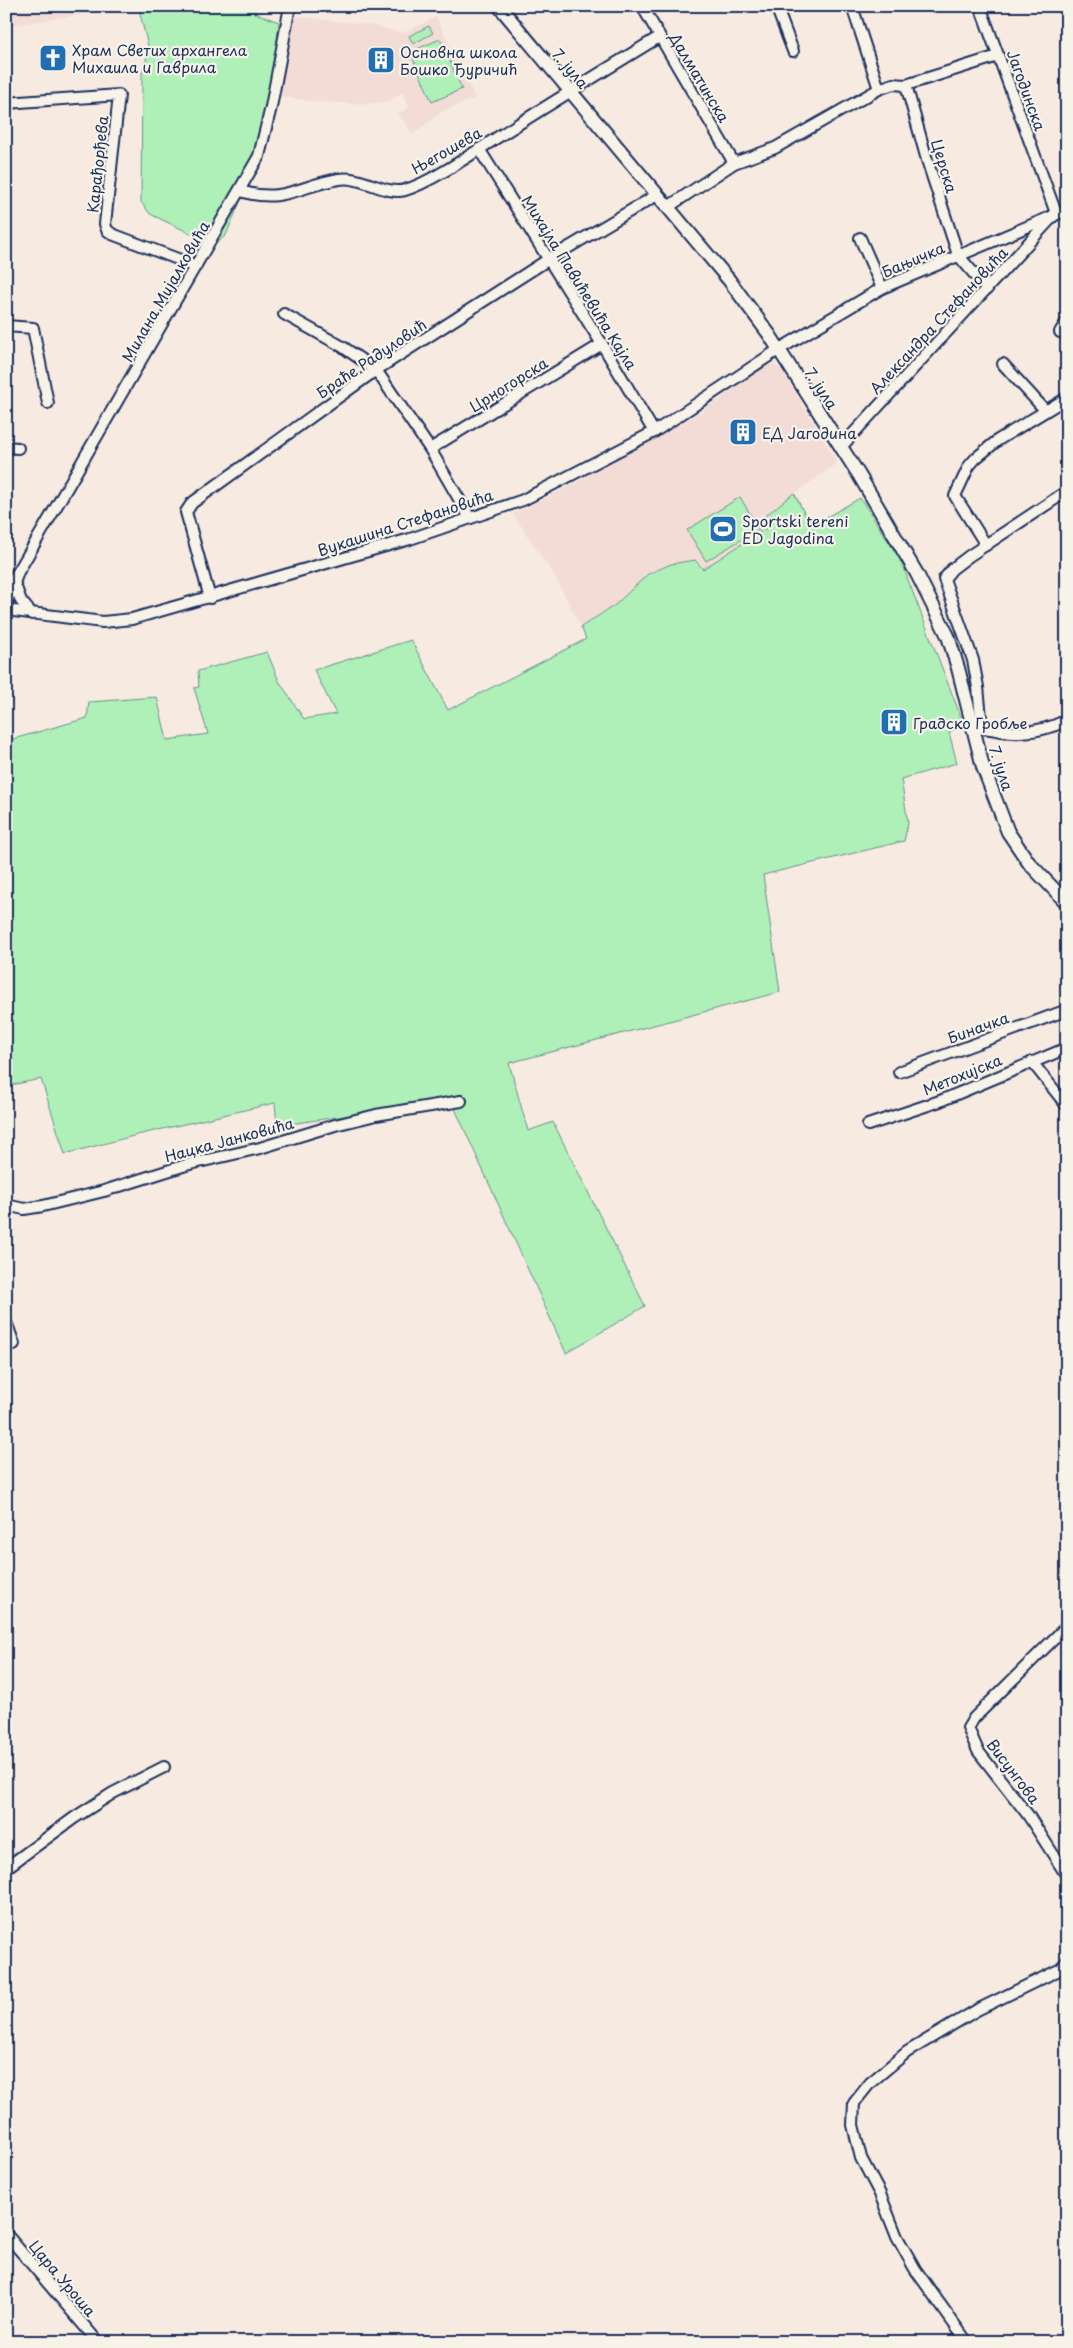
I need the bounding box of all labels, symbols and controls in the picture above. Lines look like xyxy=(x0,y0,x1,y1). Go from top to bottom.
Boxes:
street label: Далматинска xyxy=(664,27,736,127)
place label: Храм Светих архангела Михаила и Гаврила xyxy=(72,38,248,78)
place label: Основна школа Бошко Ђуричић xyxy=(400,40,518,80)
church icon: Храм Светих архангела Михаила и Гаврила xyxy=(38,43,68,73)
street label: 7. јула xyxy=(547,43,595,94)
building icon: Основна школа Бошко Ђуричић xyxy=(366,45,396,75)
street label: Јагодинска xyxy=(1002,46,1053,134)
street label: Карађорђева xyxy=(80,114,114,214)
street label: Његошева xyxy=(407,120,486,179)
street label: Церска xyxy=(926,136,964,196)
street label: Михајла Павићевића Кајла xyxy=(517,190,644,374)
street label: Милана Мијалковића xyxy=(115,216,215,366)
street label: Бањичка xyxy=(878,235,949,283)
street label: Александра Стефановића xyxy=(863,241,1013,399)
street label: Браће Радуловић xyxy=(311,313,431,403)
street label: Црногорска xyxy=(464,350,552,417)
street label: 7. јула xyxy=(800,362,845,414)
building icon: ЕД Јагодина xyxy=(728,417,758,447)
place label: ЕД Јагодина xyxy=(762,421,857,444)
street label: Вукашина Стефановића xyxy=(314,483,496,561)
place label: Sportski tereni ED Jagodina xyxy=(742,509,848,549)
sports icon: Sportski tereni ED Jagodina xyxy=(708,514,738,544)
building icon: Градско Гробље xyxy=(879,707,909,737)
place label: Градско Гробље xyxy=(913,711,1027,734)
street label: 7. јула xyxy=(984,742,1020,794)
street label: Биначка xyxy=(944,1005,1012,1049)
street label: Метохијска xyxy=(919,1047,1006,1100)
street label: Нацка Јанковића xyxy=(162,1111,297,1167)
street label: Висунгова xyxy=(982,1734,1047,1809)
street label: Цара Уроша xyxy=(24,2235,102,2322)

